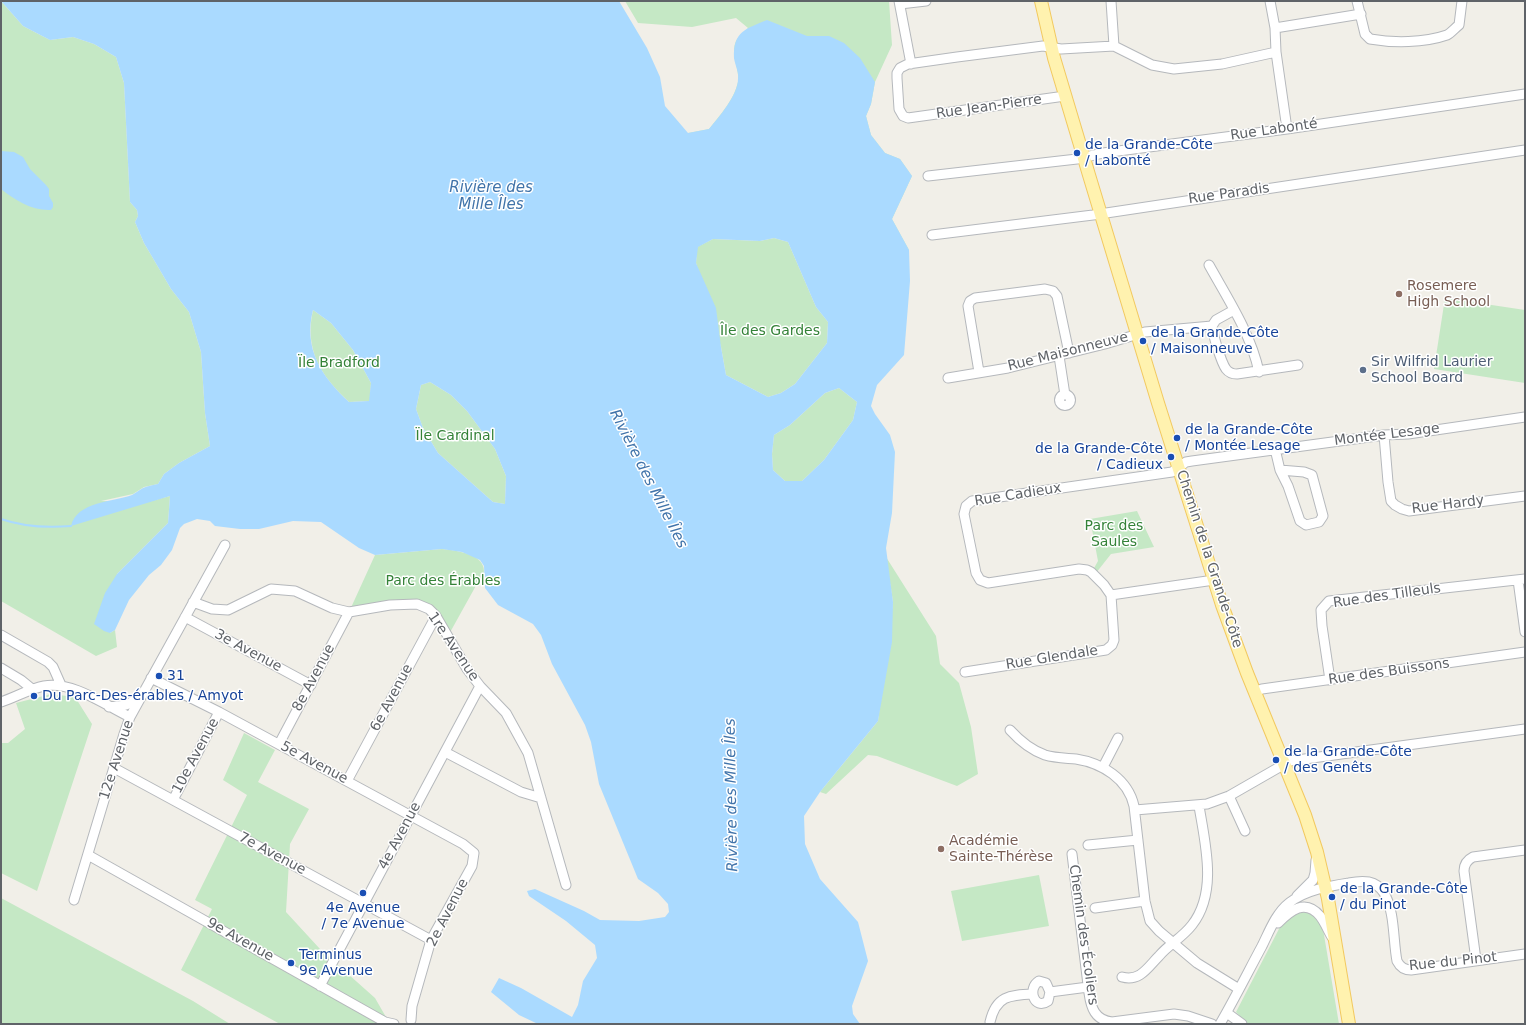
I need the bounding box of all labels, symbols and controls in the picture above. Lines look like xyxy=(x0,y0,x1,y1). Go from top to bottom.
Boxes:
street label: Rue Jean-Pierre xyxy=(935,91,1043,123)
street label: Rue Labonté xyxy=(1229,116,1319,144)
place label: de la Grande-Côte / Labonté xyxy=(1085,137,1213,170)
marker: de la Grande-Côte / Labonté xyxy=(1072,148,1082,158)
water label: Rivière des Mille Îles xyxy=(449,179,533,214)
street label: Rue Paradis xyxy=(1187,180,1271,208)
place label: Rosemere High School xyxy=(1407,278,1490,310)
marker: Rosemere High School xyxy=(1394,289,1404,299)
park label: Île des Gardes xyxy=(720,323,820,339)
place label: de la Grande-Côte / Maisonneuve xyxy=(1151,325,1279,358)
street label: Rue Maisonneuve xyxy=(1006,329,1130,375)
marker: de la Grande-Côte / Maisonneuve xyxy=(1138,336,1148,346)
place label: Sir Wilfrid Laurier School Board xyxy=(1371,354,1492,386)
park label: Ïle Bradford xyxy=(298,355,380,371)
marker: Sir Wilfrid Laurier School Board xyxy=(1358,365,1368,375)
water label: Rivière des Mille Îles xyxy=(605,407,691,551)
street label: Montée Lesage xyxy=(1333,420,1441,450)
place label: de la Grande-Côte / Montée Lesage xyxy=(1185,422,1313,454)
park label: Ïle Cardinal xyxy=(415,428,495,444)
marker: de la Grande-Côte / Montée Lesage xyxy=(1172,433,1182,443)
place label: de la Grande-Côte / Cadieux xyxy=(1035,441,1163,474)
marker: de la Grande-Côte / Cadieux xyxy=(1166,452,1176,462)
street label: Chemin de la Grande-Côte xyxy=(1172,468,1246,650)
street label: Rue Cadieux xyxy=(973,480,1063,510)
street label: Rue Hardy xyxy=(1411,492,1485,518)
park label: Parc des Saules xyxy=(1085,518,1143,550)
park label: Parc des Érables xyxy=(385,573,501,589)
street label: Rue des Tilleuls xyxy=(1332,580,1442,612)
street label: 1re Avenue xyxy=(424,609,482,685)
street label: 3e Avenue xyxy=(211,626,285,676)
street label: 8e Avenue xyxy=(289,641,339,715)
street label: Rue Glendale xyxy=(1005,642,1099,674)
street label: Rue des Buissons xyxy=(1327,655,1451,689)
street label: 6e Avenue xyxy=(367,661,417,735)
place label: 31 xyxy=(167,668,185,684)
marker: 31 xyxy=(154,671,164,681)
place label: Du Parc-Des-érables / Amyot xyxy=(42,688,243,704)
marker: Du Parc-Des-érables / Amyot xyxy=(29,691,39,701)
street label: 10e Avenue xyxy=(169,715,223,797)
street label: 12e Avenue xyxy=(96,718,138,802)
water label: Rivière des Mille Îles xyxy=(722,718,742,872)
street label: 5e Avenue xyxy=(277,738,351,788)
place label: de la Grande-Côte / des Genêts xyxy=(1284,744,1412,776)
marker: de la Grande-Côte / des Genêts xyxy=(1271,755,1281,765)
street label: 4e Avenue xyxy=(375,799,425,873)
street label: 7e Avenue xyxy=(235,829,309,879)
place label: Académie Sainte-Thérèse xyxy=(949,833,1053,866)
marker: Académie Sainte-Thérèse xyxy=(936,844,946,854)
street label: Chemin des Écoliers xyxy=(1065,864,1101,1006)
street label: 2e Avenue xyxy=(424,876,472,950)
place label: de la Grande-Côte / du Pinot xyxy=(1340,881,1468,914)
marker: 4e Avenue / 7e Avenue xyxy=(358,888,368,898)
marker: de la Grande-Côte / du Pinot xyxy=(1327,892,1337,902)
place label: 4e Avenue / 7e Avenue xyxy=(321,900,405,932)
street label: 9e Avenue xyxy=(204,915,276,965)
place label: Terminus 9e Avenue xyxy=(299,947,373,980)
street label: Rue du Pinot xyxy=(1408,949,1498,975)
marker: Terminus 9e Avenue xyxy=(286,958,296,968)

